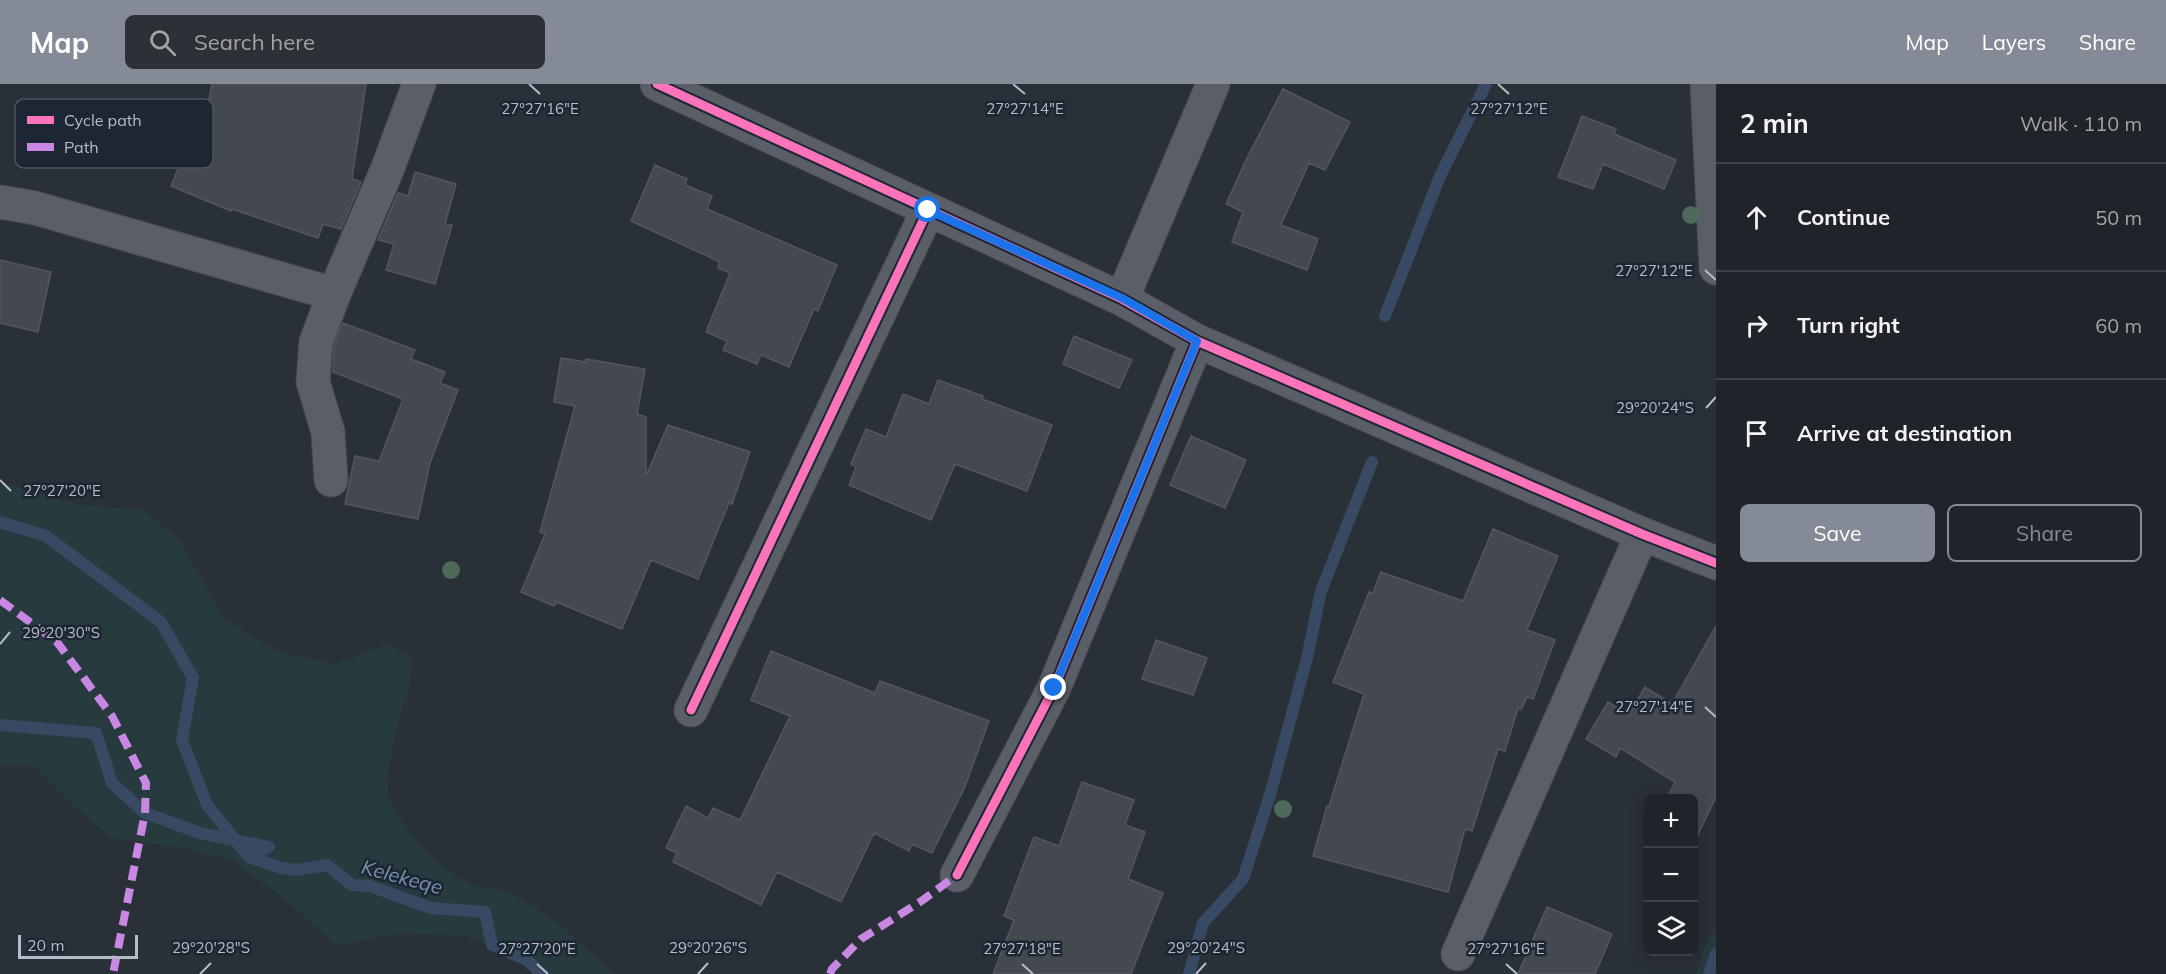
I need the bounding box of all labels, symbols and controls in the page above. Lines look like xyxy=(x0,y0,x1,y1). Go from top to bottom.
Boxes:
search box xyxy=(125,15,545,69)
text: Map xyxy=(30,25,89,60)
icon: search xyxy=(146,26,179,59)
text: Search here xyxy=(194,28,315,56)
text: Map xyxy=(1906,29,1949,55)
text: Layers xyxy=(1982,29,2046,55)
text: Share xyxy=(2079,29,2136,55)
legend xyxy=(15,99,213,168)
text: 27°27'16"E xyxy=(501,99,579,118)
text: 27°27'14"E xyxy=(986,99,1064,118)
text: 27°27'12"E xyxy=(1470,99,1548,118)
text: 2 min xyxy=(1740,107,1809,140)
text: Cycle path xyxy=(64,110,142,130)
text: Walk · 110 m xyxy=(2020,111,2142,136)
text: Path xyxy=(64,137,99,157)
route start xyxy=(914,196,940,222)
icon: ahead xyxy=(1740,201,1773,234)
text: Continue xyxy=(1797,203,1890,231)
text: 50 m xyxy=(2095,205,2142,230)
text: 27°27'12"E xyxy=(1615,261,1693,280)
icon: right xyxy=(1740,309,1773,342)
text: Turn right xyxy=(1797,311,1900,339)
text: 60 m xyxy=(2095,313,2142,338)
text: 29°20'24"S xyxy=(1616,398,1694,417)
icon: arrive xyxy=(1740,417,1773,450)
text: Arrive at destination xyxy=(1797,419,2012,447)
text: 27°27'20"E xyxy=(23,481,101,500)
button: Save xyxy=(1740,504,1935,562)
button: Share xyxy=(1947,504,2142,562)
text: 29°20'30"S xyxy=(22,623,100,642)
route end xyxy=(1040,674,1066,700)
text: 27°27'14"E xyxy=(1615,697,1693,716)
map controls xyxy=(1644,794,1698,956)
button: + xyxy=(1644,794,1698,848)
button: − xyxy=(1644,848,1698,902)
water label: Kelekeqe xyxy=(359,854,445,899)
button: layers xyxy=(1644,902,1698,956)
scale bar xyxy=(18,932,138,960)
text: 20 m xyxy=(27,935,64,955)
text: 29°20'28"S xyxy=(172,938,250,957)
text: 29°20'26"S xyxy=(669,938,747,957)
text: 29°20'24"S xyxy=(1167,938,1245,957)
text: 27°27'20"E xyxy=(498,939,576,958)
text: 27°27'18"E xyxy=(983,939,1061,958)
text: 27°27'16"E xyxy=(1467,939,1545,958)

